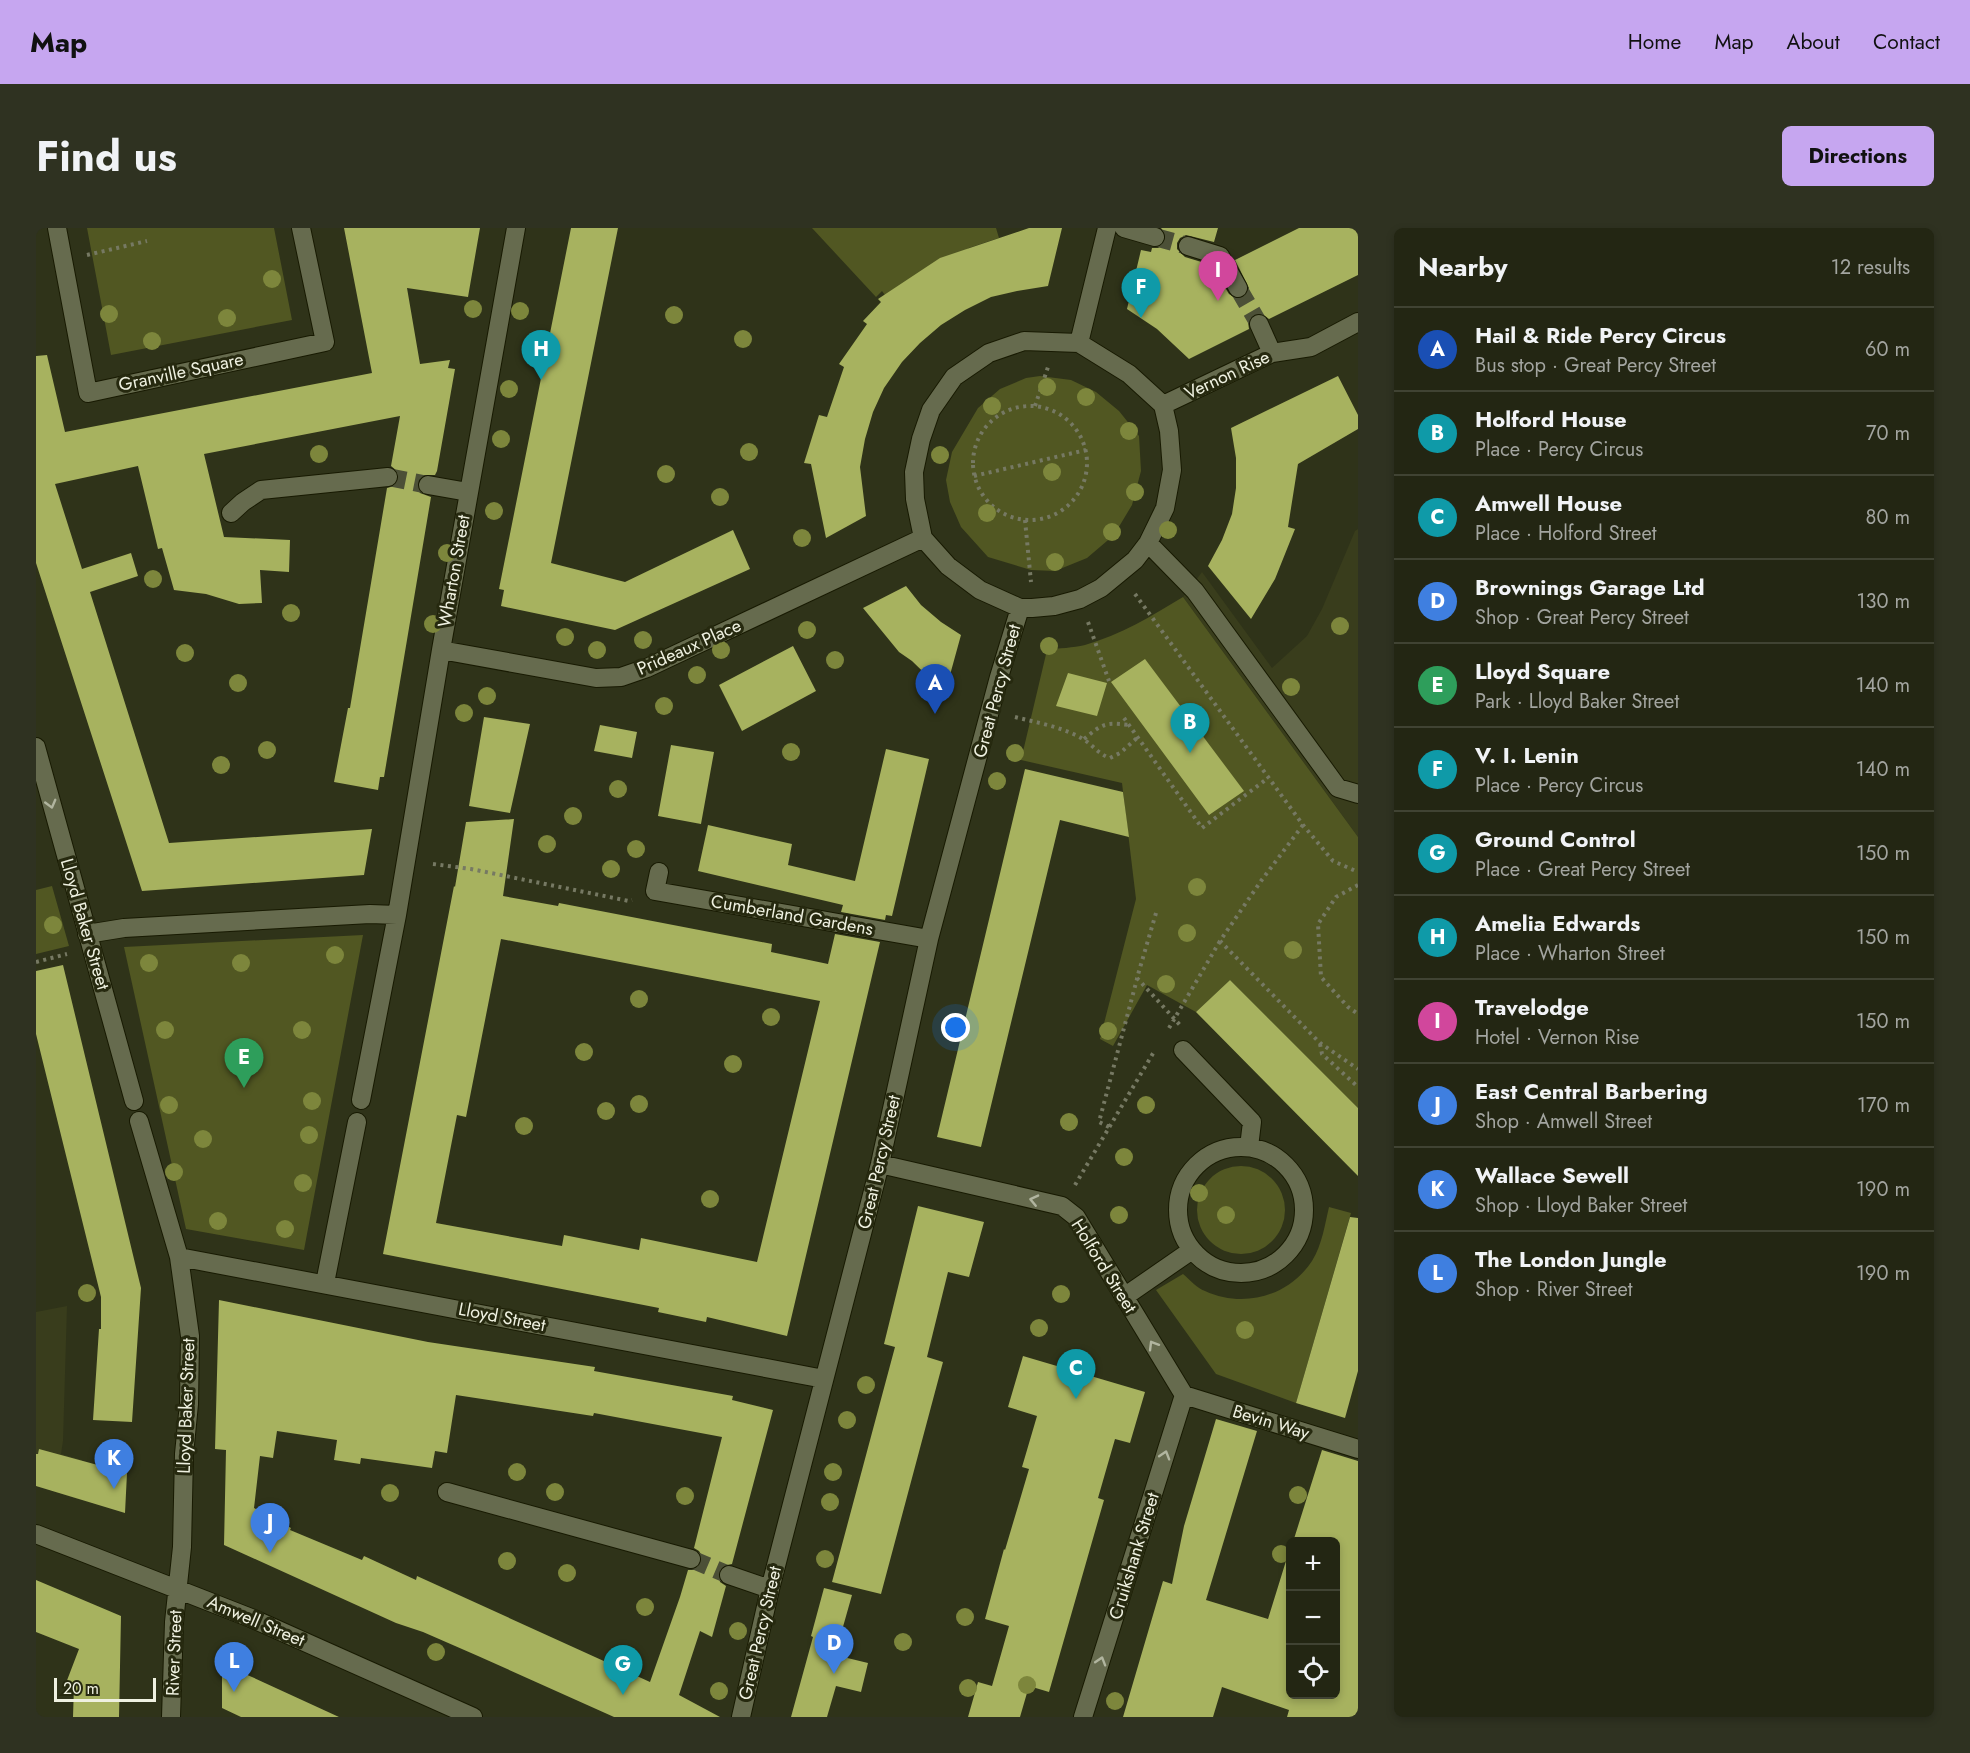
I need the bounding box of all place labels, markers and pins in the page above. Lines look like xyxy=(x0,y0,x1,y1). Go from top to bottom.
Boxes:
pin: I xyxy=(1198,251,1238,301)
pin: F xyxy=(1122,268,1160,318)
pin: H xyxy=(522,330,560,380)
pin: A xyxy=(916,664,954,714)
pin: B xyxy=(1170,704,1210,753)
pin: E xyxy=(224,1038,264,1088)
pin: C xyxy=(1056,1350,1096,1399)
pin: K xyxy=(94,1440,134,1489)
pin: J xyxy=(250,1504,290,1553)
pin: D xyxy=(814,1624,854,1674)
pin: L xyxy=(214,1642,254,1692)
pin: G xyxy=(604,1646,642,1695)

